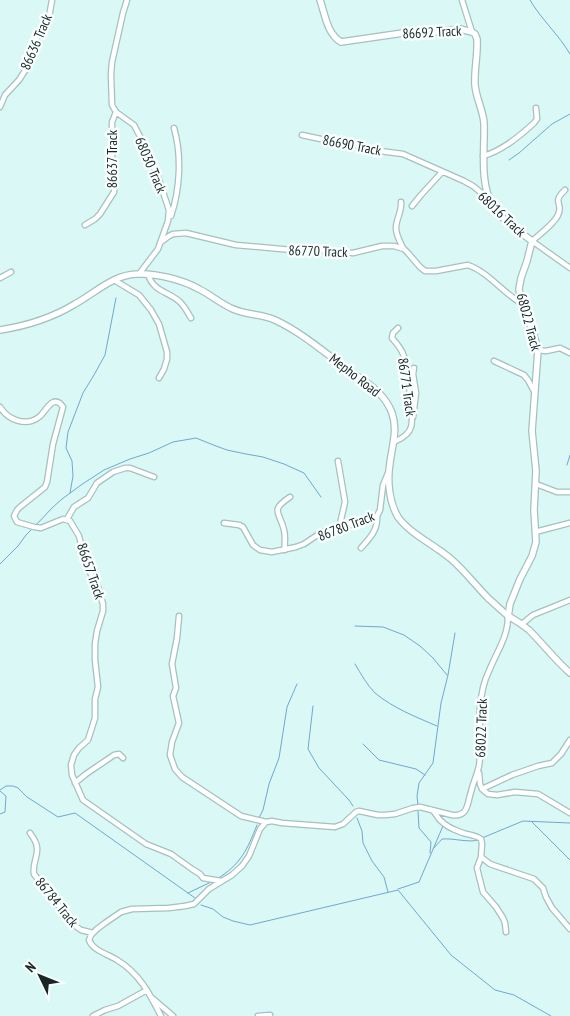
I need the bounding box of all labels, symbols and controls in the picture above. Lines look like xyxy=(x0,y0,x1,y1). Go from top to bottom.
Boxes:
street label: 86636 Track xyxy=(16,11,56,73)
street label: 86692 Track xyxy=(402,21,463,43)
street label: 86637 Track xyxy=(103,129,121,188)
street label: 86690 Track xyxy=(321,131,383,160)
street label: 68030 Track xyxy=(131,134,171,196)
street label: 68016 Track xyxy=(474,187,530,241)
street label: 86770 Track xyxy=(288,241,348,261)
street label: 68022 Track xyxy=(513,291,545,353)
street label: Mepho Road xyxy=(326,349,384,401)
street label: 86771 Track xyxy=(394,357,420,418)
street label: 86780 Track xyxy=(315,507,377,545)
street label: 86657 Track xyxy=(73,540,109,602)
street label: 68022 Track xyxy=(471,698,491,758)
street label: 86784 Track xyxy=(31,873,83,931)
north arrow xyxy=(15,951,65,1001)
text: N xyxy=(21,958,40,976)

